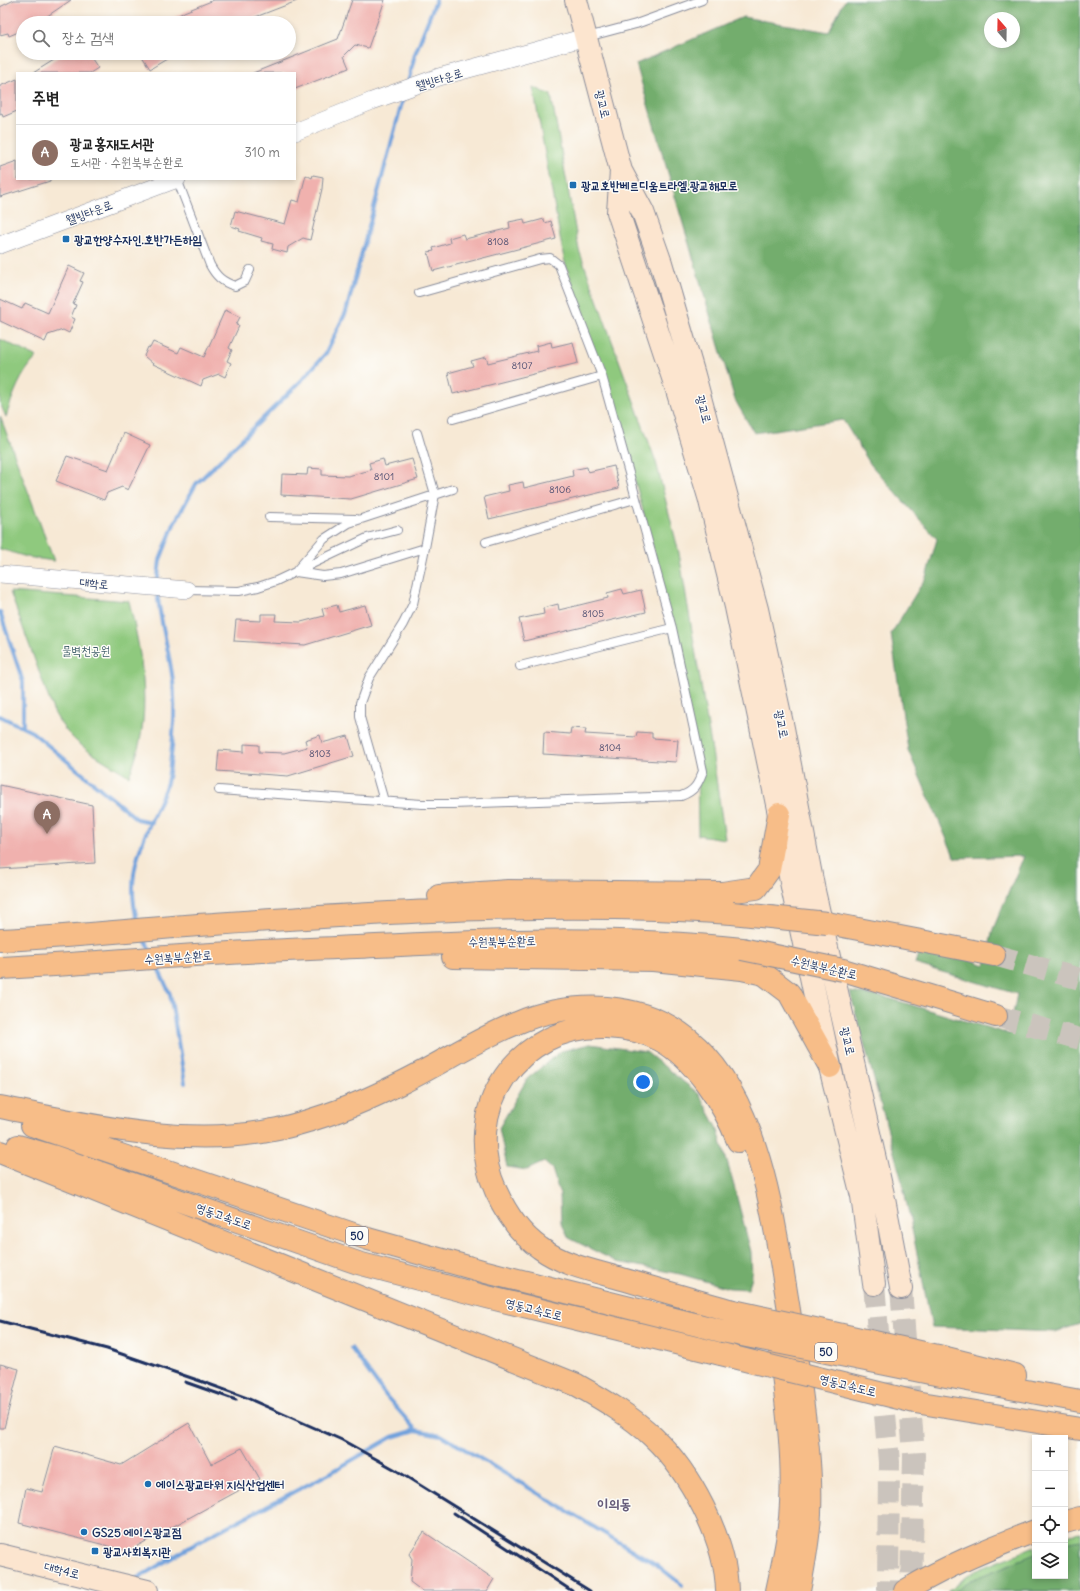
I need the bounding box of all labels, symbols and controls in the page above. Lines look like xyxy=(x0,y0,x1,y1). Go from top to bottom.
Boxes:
north arrow xyxy=(984,12,1020,48)
search box xyxy=(16,16,296,60)
icon: search xyxy=(30,27,52,49)
text: 장소 검색 xyxy=(62,28,114,47)
street label: 웰빙타운로 xyxy=(414,65,464,93)
text: 주변 xyxy=(32,87,59,109)
street label: 광교로 xyxy=(592,88,614,120)
text: 광교홍재도서관 xyxy=(70,134,155,153)
text: A xyxy=(41,144,49,161)
text: 310 m xyxy=(245,144,280,161)
text: 도서관 · 수원북부순환로 xyxy=(70,154,184,171)
place label: 광교호반베르디움트라엘.광교해모로 xyxy=(581,178,738,193)
marker: 광교호반베르디움트라엘.광교해모로 xyxy=(568,180,578,190)
street label: 웰빙타운로 xyxy=(64,197,114,227)
place label: 광교한양수자인.호반가든하임 xyxy=(74,232,202,247)
marker: 광교한양수자인.호반가든하임 xyxy=(61,234,71,244)
house number: 8108 xyxy=(487,235,509,248)
house number: 8107 xyxy=(511,359,533,372)
street label: 광교로 xyxy=(693,393,715,425)
house number: 8101 xyxy=(374,470,394,483)
house number: 8106 xyxy=(549,483,571,496)
street label: 대학로 xyxy=(79,574,109,592)
house number: 8105 xyxy=(582,607,604,620)
park label: 물벽천공원 xyxy=(62,643,110,658)
street label: 광교로 xyxy=(772,708,792,740)
house number: 8104 xyxy=(599,741,621,754)
house number: 8103 xyxy=(309,747,331,760)
pin: A xyxy=(34,801,60,834)
street label: 수원북부순환로 xyxy=(468,933,536,949)
street label: 수원북부순환로 xyxy=(144,947,212,967)
street label: 수원북부순환로 xyxy=(789,952,859,982)
street label: 광교로 xyxy=(837,1025,859,1057)
your location xyxy=(633,1072,653,1092)
street label: 영동고속도로 xyxy=(194,1199,254,1233)
road number: 50 xyxy=(346,1227,368,1245)
street label: 영동고속도로 xyxy=(504,1295,564,1323)
road number: 50 xyxy=(815,1343,837,1361)
street label: 영동고속도로 xyxy=(818,1371,878,1399)
map controls xyxy=(1032,1435,1068,1579)
button: + xyxy=(1032,1435,1068,1471)
button: − xyxy=(1032,1471,1068,1507)
place label: 에이스광교타워 지식산업센터 xyxy=(155,1477,284,1492)
marker: 에이스광교타워 지식산업센터 xyxy=(143,1479,153,1489)
district label: 이의동 xyxy=(597,1495,631,1513)
button: locate xyxy=(1032,1507,1068,1543)
place label: GS25 에이스광교점 xyxy=(92,1525,182,1540)
marker: GS25 에이스광교점 xyxy=(79,1527,89,1537)
button: layers xyxy=(1032,1543,1068,1579)
place label: 광교사회복지관 xyxy=(103,1544,171,1559)
marker: 광교사회복지관 xyxy=(90,1546,100,1556)
street label: 대학4로 xyxy=(43,1558,81,1582)

